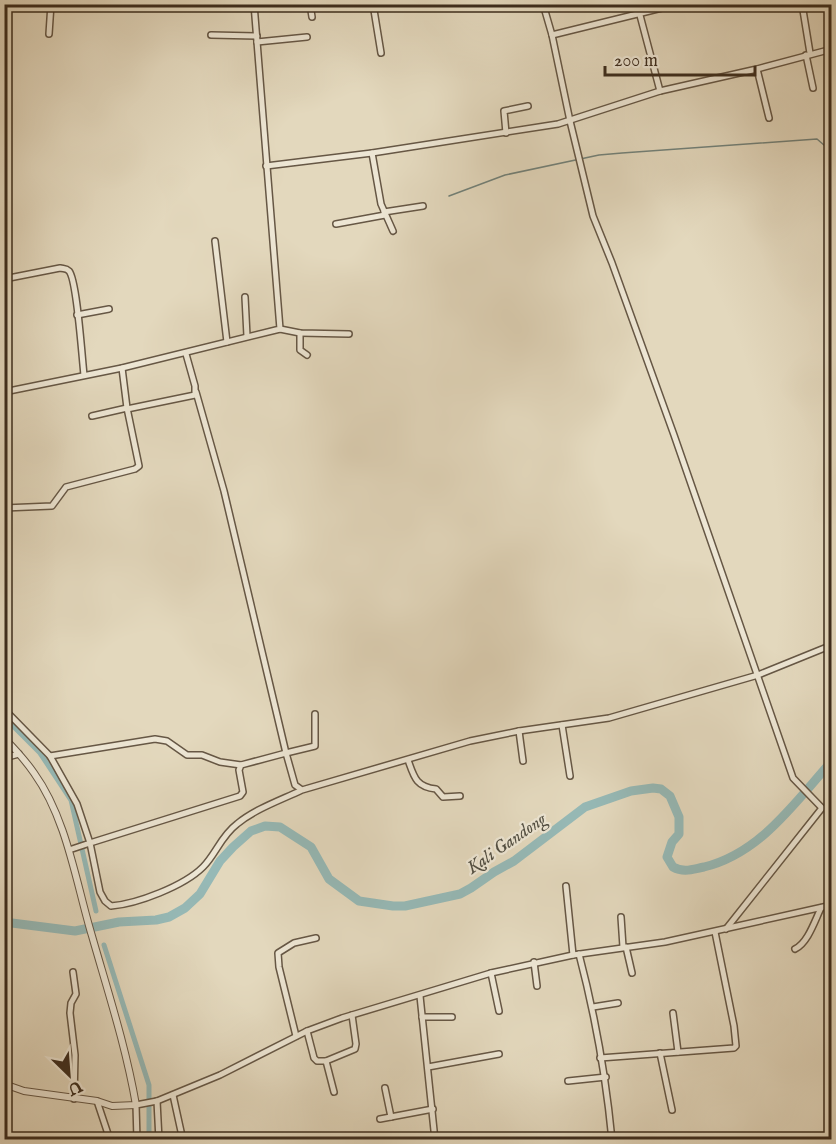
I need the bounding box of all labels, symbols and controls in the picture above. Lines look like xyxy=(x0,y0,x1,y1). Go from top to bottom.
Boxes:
scale bar xyxy=(605,39,755,77)
text: 200 m xyxy=(614,50,658,73)
water label: Kali Gandong xyxy=(462,808,552,881)
north arrow xyxy=(39,1045,99,1105)
text: U xyxy=(64,1074,86,1099)

